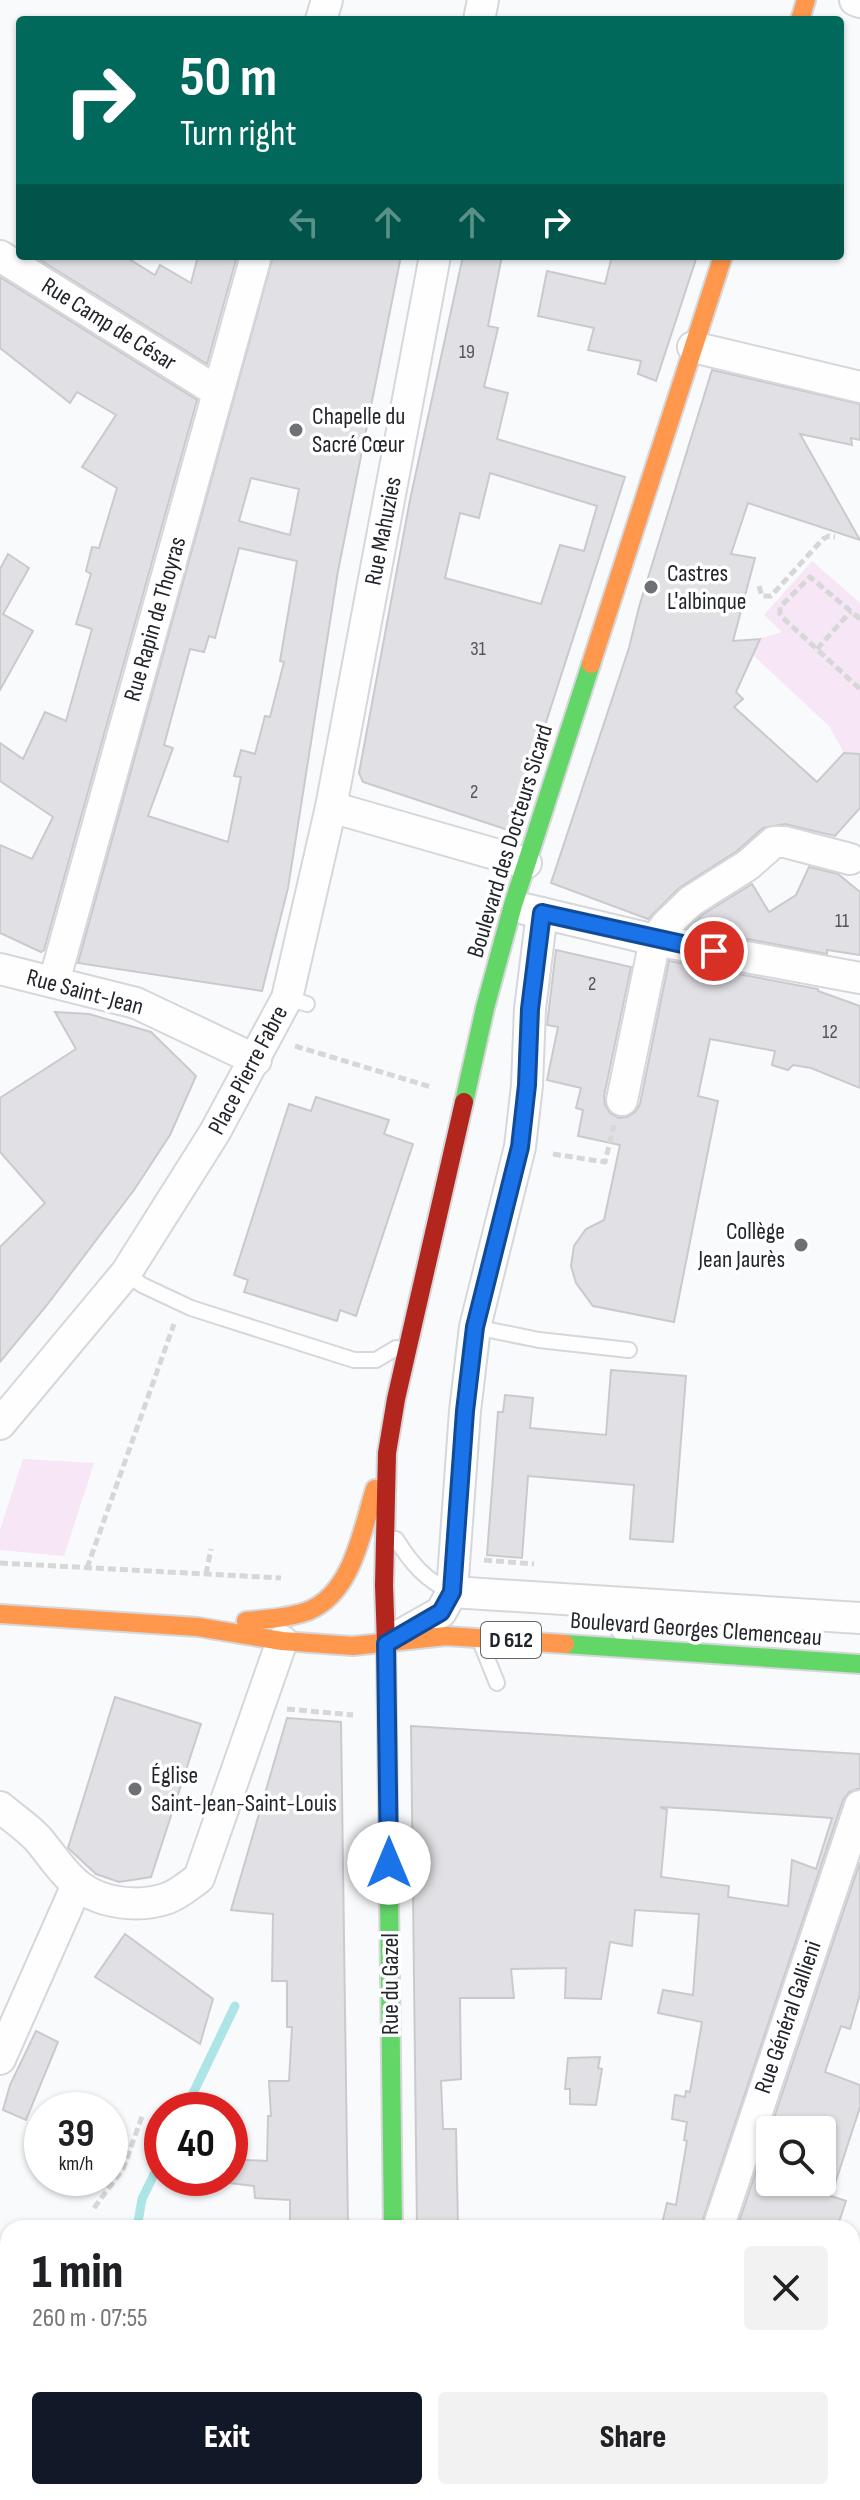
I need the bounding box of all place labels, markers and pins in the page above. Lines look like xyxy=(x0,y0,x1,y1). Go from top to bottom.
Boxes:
place label: Chapelle du Sacré Cœur xyxy=(312,402,405,459)
marker: Chapelle du Sacré Cœur xyxy=(287,421,305,439)
place label: Castres L'albinque xyxy=(667,559,746,616)
marker: Castres L'albinque xyxy=(642,578,660,596)
pin xyxy=(680,917,748,985)
place label: Collège Jean Jaurès xyxy=(697,1217,785,1274)
marker: Collège Jean Jaurès xyxy=(792,1236,810,1254)
place label: Église Saint-Jean-Saint-Louis xyxy=(151,1761,337,1818)
marker: Église Saint-Jean-Saint-Louis xyxy=(126,1780,144,1798)

